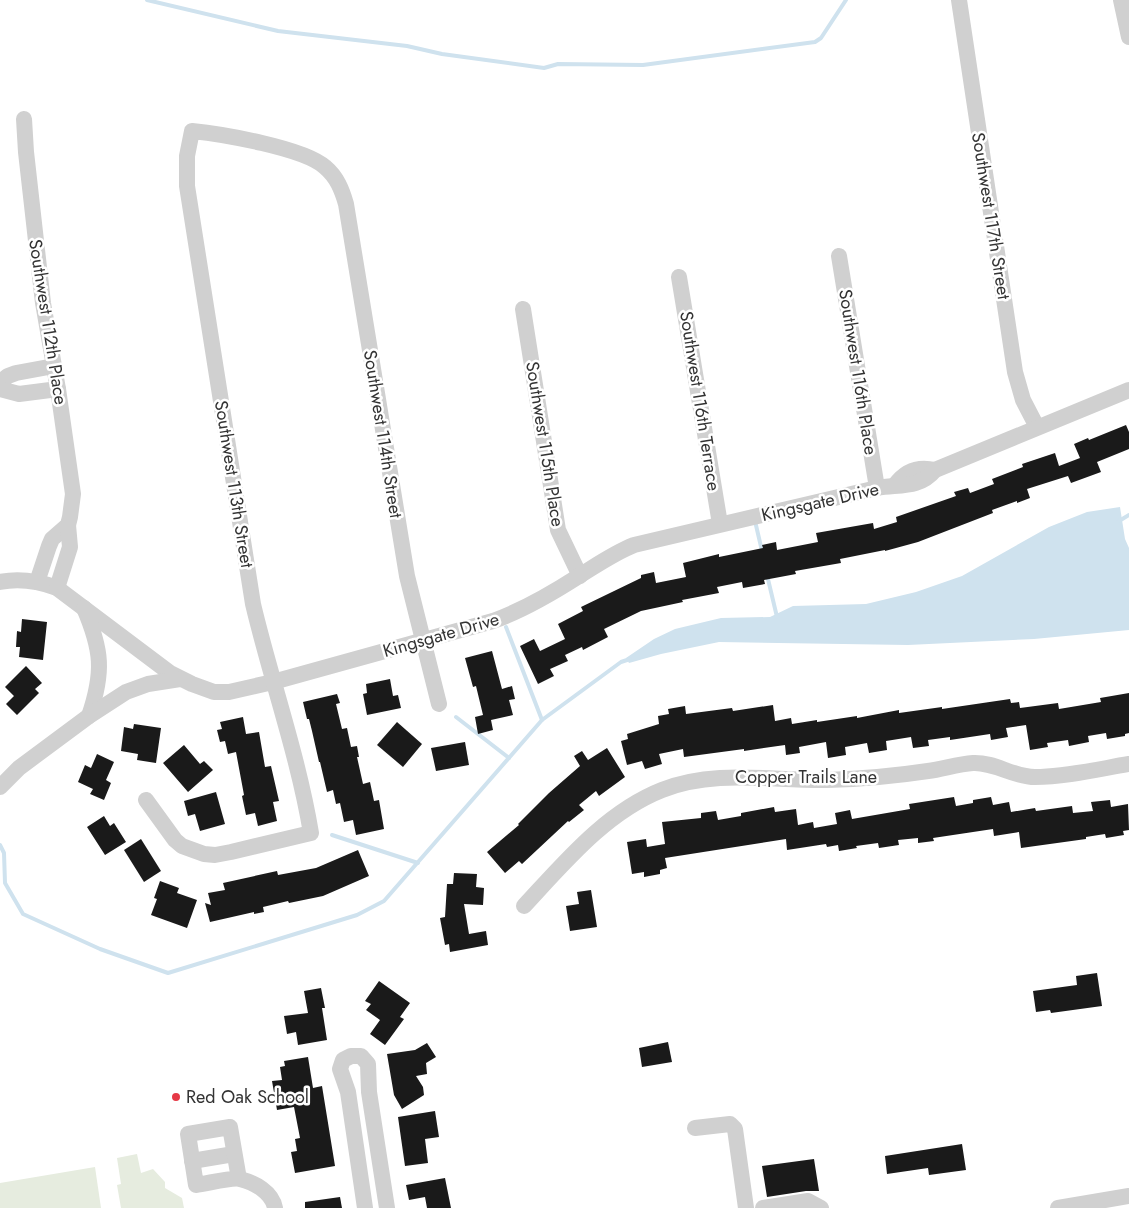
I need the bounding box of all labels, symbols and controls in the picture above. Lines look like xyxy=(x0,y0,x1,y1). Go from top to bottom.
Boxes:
street label: Southwest 117th Street xyxy=(965,131,1017,302)
street label: Southwest 112th Place xyxy=(22,237,74,407)
street label: Southwest 116th Place xyxy=(832,287,884,457)
street label: Southwest 116th Terrace xyxy=(673,309,727,493)
street label: Southwest 114th Street xyxy=(357,348,409,521)
street label: Southwest 115th Place xyxy=(519,359,571,529)
street label: Southwest 113th Street xyxy=(208,398,260,570)
street label: Kingsgate Drive xyxy=(759,476,881,528)
street label: Kingsgate Drive xyxy=(380,606,502,664)
street label: Copper Trails Lane xyxy=(735,764,877,790)
place label: Red Oak School xyxy=(186,1084,309,1110)
marker: Red Oak School xyxy=(170,1091,182,1103)

